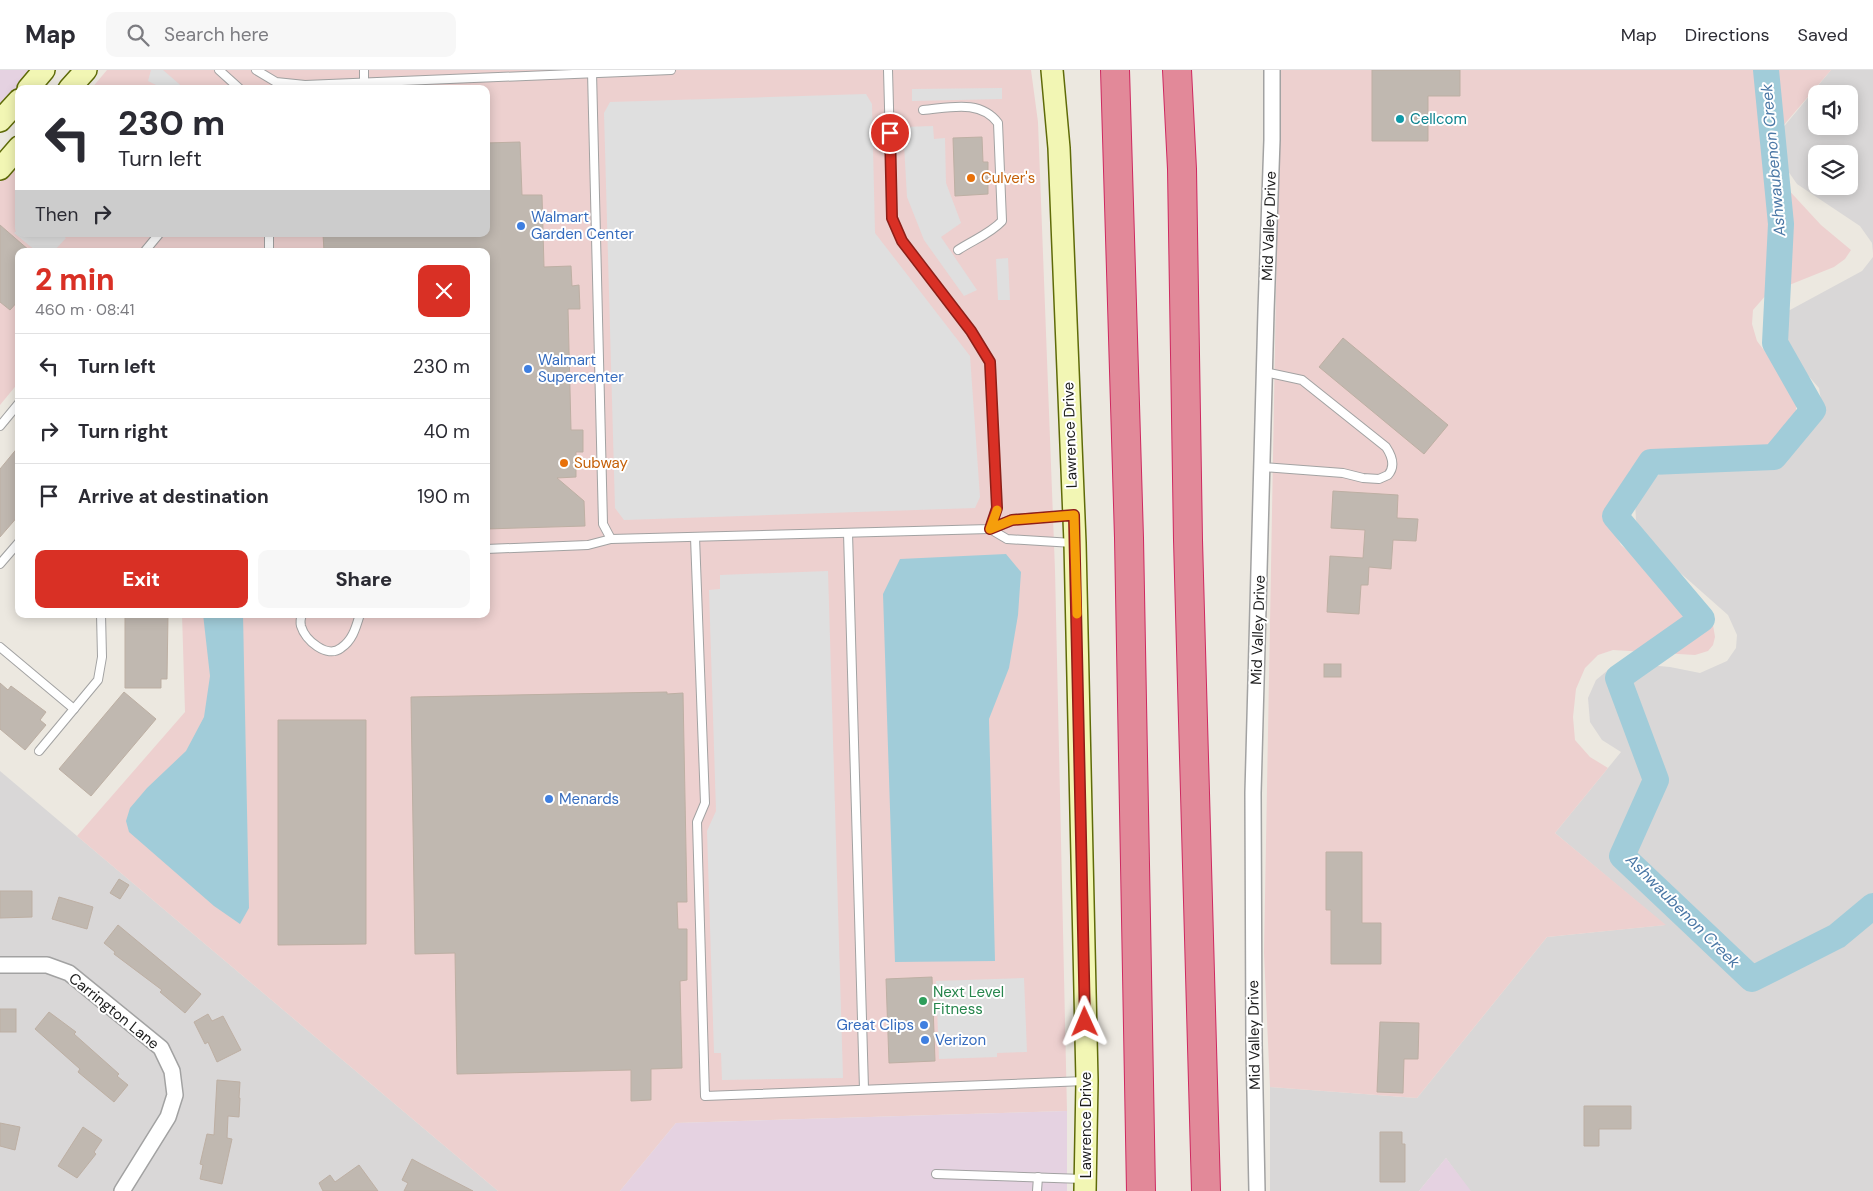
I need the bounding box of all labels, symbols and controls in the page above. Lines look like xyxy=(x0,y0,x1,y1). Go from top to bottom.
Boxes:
search box xyxy=(106,12,456,57)
text: Map xyxy=(25,19,76,50)
icon: search xyxy=(124,21,152,49)
text: Search here xyxy=(164,22,269,47)
text: Map xyxy=(1621,23,1657,47)
text: Directions xyxy=(1685,23,1770,47)
text: Saved xyxy=(1798,23,1848,47)
water label: Ashwaubenon Creek xyxy=(1756,82,1790,238)
map controls xyxy=(1808,85,1858,195)
button: sound xyxy=(1808,85,1858,135)
text: 230 m xyxy=(118,100,225,146)
icon: left xyxy=(35,105,100,170)
place label: Cellcom xyxy=(1410,109,1467,129)
pin xyxy=(869,112,911,154)
marker: Cellcom xyxy=(1394,113,1406,125)
icon: arrive xyxy=(876,119,904,147)
text: Turn left xyxy=(118,144,202,173)
button: layers xyxy=(1808,145,1858,195)
place label: Culver's xyxy=(981,168,1035,188)
street label: Mid Valley Drive xyxy=(1257,171,1281,281)
marker: Culver's xyxy=(965,172,977,184)
icon: right xyxy=(88,200,116,228)
text: Then xyxy=(35,202,78,227)
place label: Walmart Garden Center xyxy=(531,207,634,244)
marker: Walmart Garden Center xyxy=(515,220,527,232)
text: 2 min xyxy=(35,260,115,299)
button: close xyxy=(418,265,470,317)
text: 460 m · 08:41 xyxy=(35,299,135,320)
place label: Walmart Supercenter xyxy=(538,350,624,387)
icon: left xyxy=(35,352,63,380)
text: Turn left xyxy=(78,354,156,379)
text: 230 m xyxy=(413,354,470,379)
marker: Walmart Supercenter xyxy=(522,363,534,375)
street label: Lawrence Drive xyxy=(1058,381,1082,489)
icon: right xyxy=(35,417,63,445)
text: Turn right xyxy=(78,419,168,444)
text: 40 m xyxy=(423,419,470,444)
place label: Subway xyxy=(574,453,629,473)
marker: Subway xyxy=(558,457,570,469)
icon: arrive xyxy=(35,482,63,510)
text: Arrive at destination xyxy=(78,484,269,509)
text: 190 m xyxy=(417,484,470,509)
button: Exit xyxy=(35,550,248,608)
button: Share xyxy=(258,550,470,608)
street label: Mid Valley Drive xyxy=(1246,575,1270,685)
place label: Menards xyxy=(559,789,619,809)
marker: Menards xyxy=(543,793,555,805)
water label: Ashwaubenon Creek xyxy=(1621,849,1745,973)
street label: Carrington Lane xyxy=(65,968,163,1054)
street label: Mid Valley Drive xyxy=(1243,980,1265,1090)
place label: Next Level Fitness xyxy=(933,982,1004,1019)
marker: Next Level Fitness xyxy=(917,995,929,1007)
position arrow xyxy=(1058,995,1110,1047)
place label: Great Clips xyxy=(836,1015,914,1035)
marker: Great Clips xyxy=(918,1019,930,1031)
place label: Verizon xyxy=(935,1030,986,1050)
marker: Verizon xyxy=(919,1034,931,1046)
street label: Lawrence Drive xyxy=(1076,1072,1096,1178)

